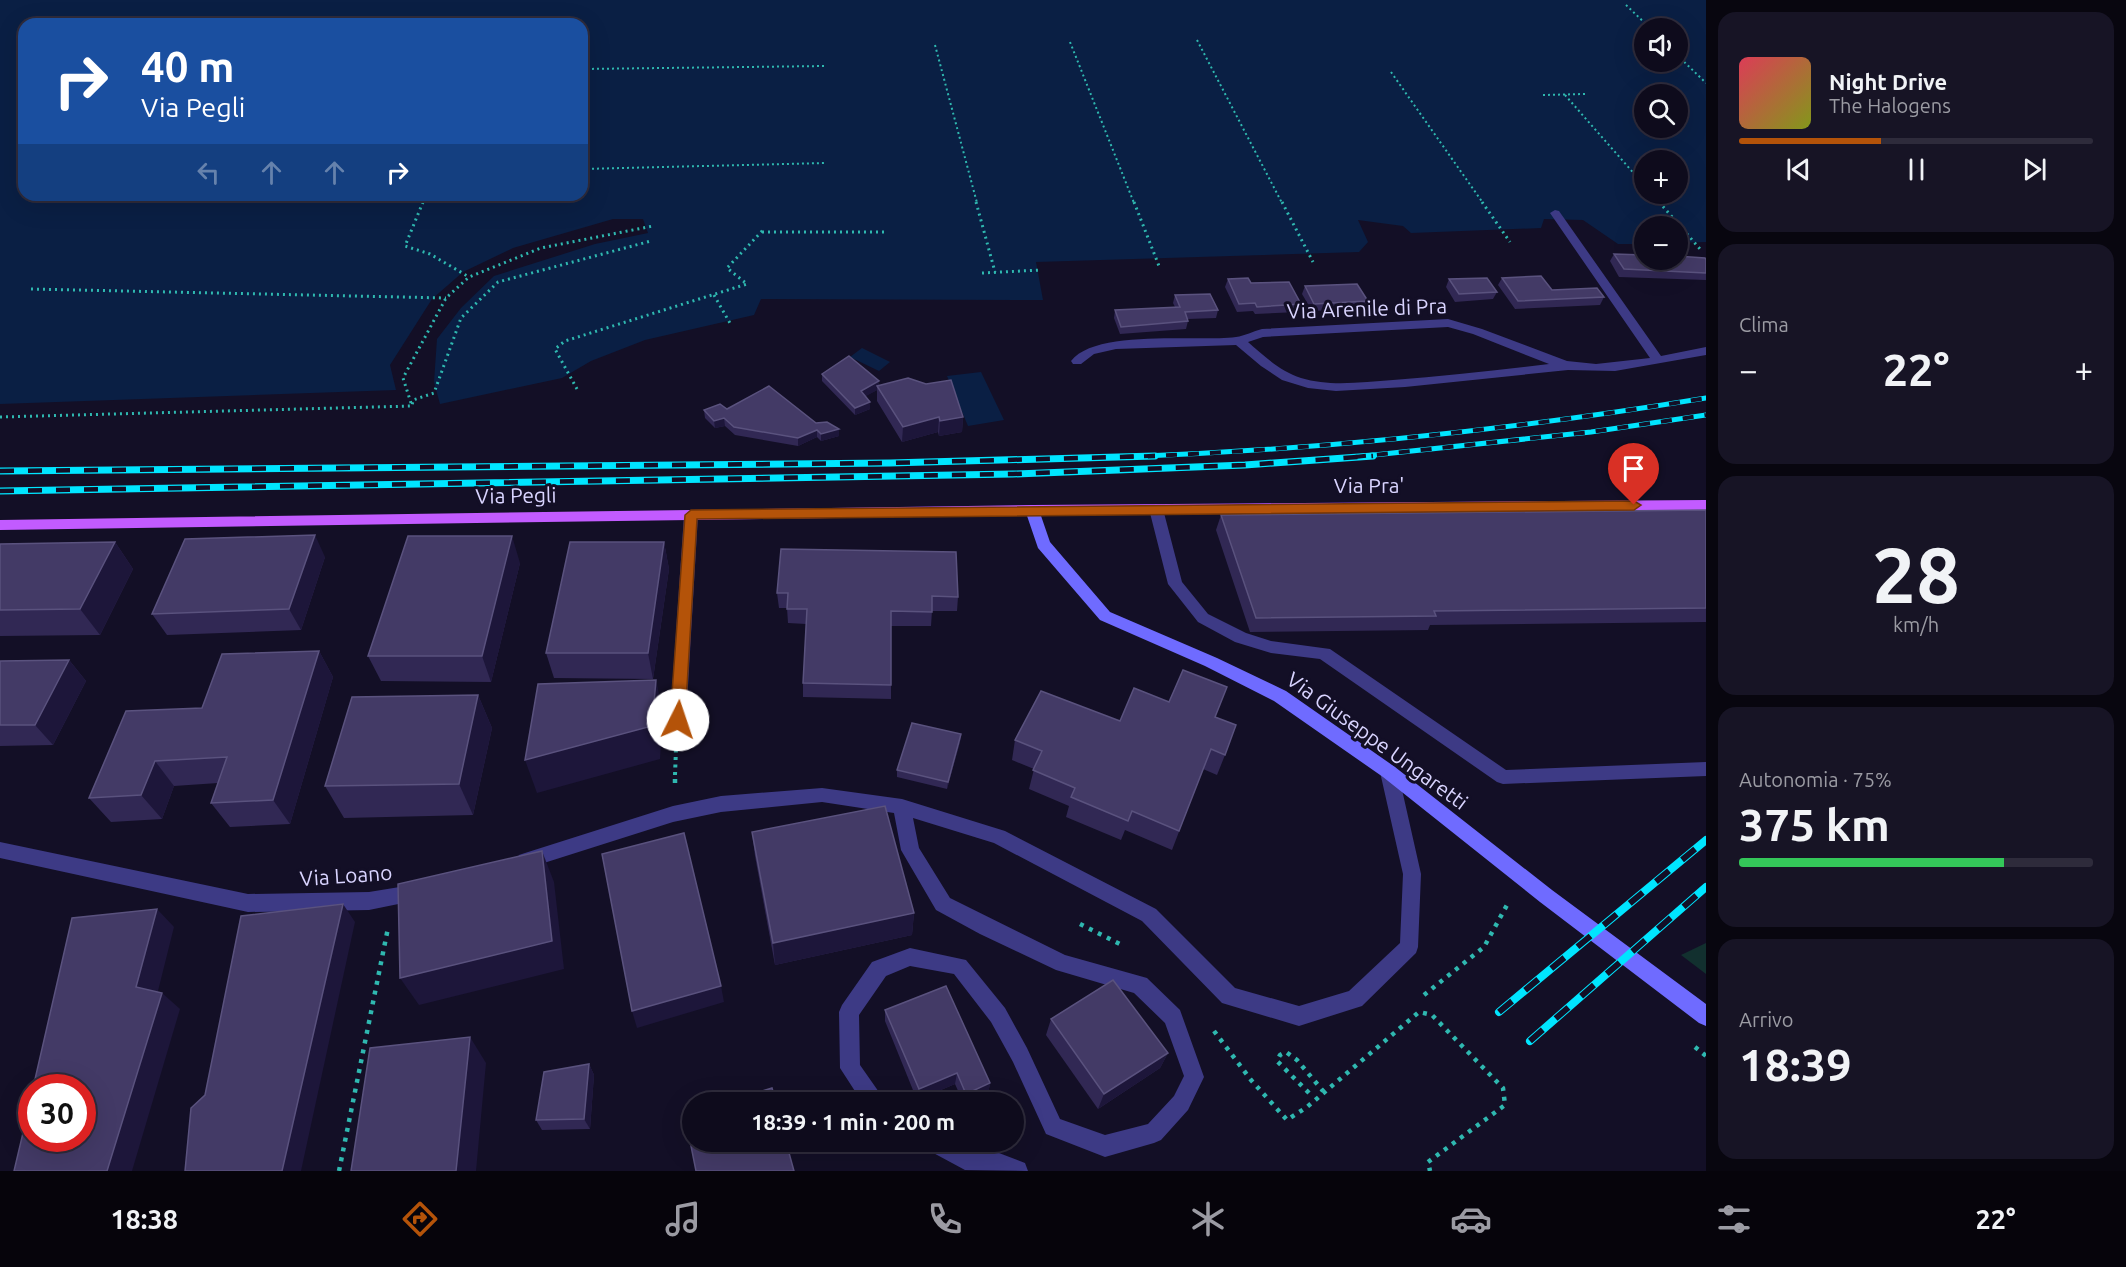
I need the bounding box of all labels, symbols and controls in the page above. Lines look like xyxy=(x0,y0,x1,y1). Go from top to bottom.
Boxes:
map controls xyxy=(1634,18,1688,270)
button: sound xyxy=(1634,18,1688,72)
icon: right xyxy=(42,42,120,120)
text: 40 m xyxy=(141,43,235,90)
text: Night Drive xyxy=(1829,69,1947,94)
button: search xyxy=(1634,84,1688,138)
text: Via Pegli xyxy=(141,92,245,122)
text: The Halogens xyxy=(1829,94,1951,117)
button: + xyxy=(1634,150,1688,204)
icon: previous xyxy=(1782,153,1815,186)
icon: pause xyxy=(1900,153,1933,186)
icon: next xyxy=(2018,153,2051,186)
icon: left xyxy=(192,156,225,189)
icon: ahead xyxy=(255,156,288,189)
icon: ahead xyxy=(318,156,351,189)
icon: right xyxy=(381,156,414,189)
button: − xyxy=(1634,216,1688,270)
street label: Via Arenile di Pra xyxy=(1286,293,1448,323)
text: Clima xyxy=(1739,313,1789,336)
text: 22° xyxy=(1883,344,1949,395)
text: − xyxy=(1739,351,1758,388)
text: + xyxy=(2074,351,2093,388)
pin xyxy=(1608,443,1659,505)
icon: arrive xyxy=(1617,452,1650,485)
street label: Via Pra' xyxy=(1334,473,1404,497)
street label: Via Pegli xyxy=(475,482,557,508)
text: 28 xyxy=(1872,530,1960,618)
text: km/h xyxy=(1893,613,1939,636)
street label: Via Giuseppe Ungaretti xyxy=(1282,666,1473,814)
position arrow xyxy=(646,688,710,752)
text: Autonomia · 75% xyxy=(1739,768,1892,791)
text: 375 km xyxy=(1739,799,1890,850)
street label: Via Loano xyxy=(299,860,393,890)
text: Arrivo xyxy=(1739,1008,1793,1031)
text: 18:39 xyxy=(1739,1039,1852,1090)
speed limit sign: 30 xyxy=(18,1074,96,1152)
text: 18:39 · 1 min · 200 m xyxy=(751,1109,955,1134)
icon: directions xyxy=(399,1198,441,1240)
icon: music xyxy=(662,1198,704,1240)
icon: phone xyxy=(924,1198,966,1240)
icon: climate xyxy=(1187,1198,1229,1240)
icon: car xyxy=(1450,1198,1492,1240)
icon: filters xyxy=(1713,1198,1755,1240)
text: 18:38 xyxy=(110,1204,178,1234)
text: 22° xyxy=(1976,1204,2016,1234)

